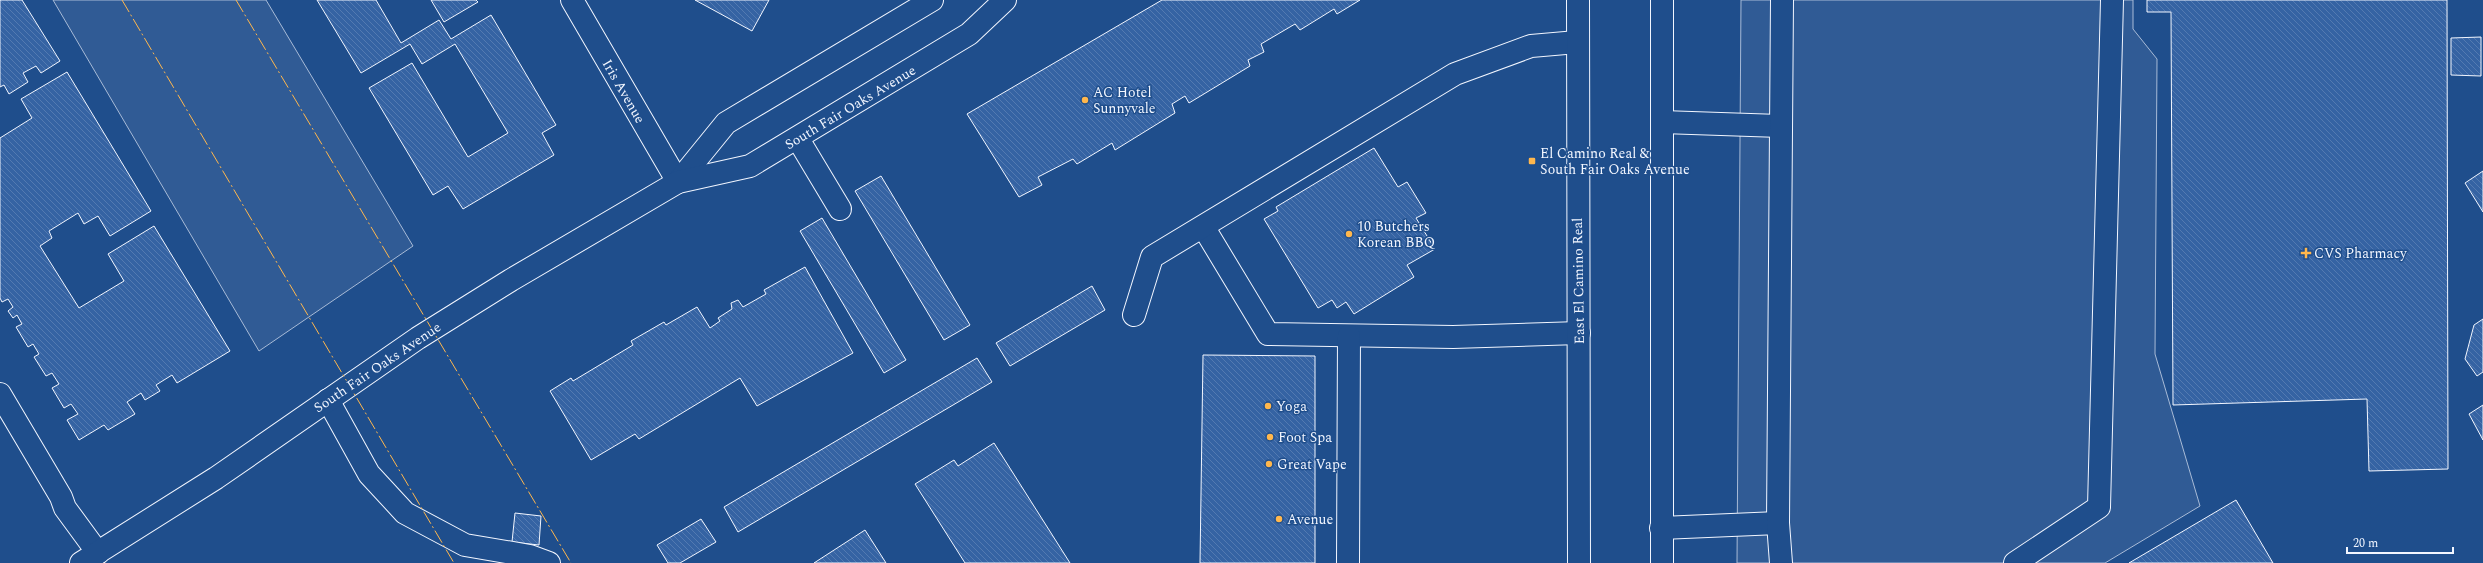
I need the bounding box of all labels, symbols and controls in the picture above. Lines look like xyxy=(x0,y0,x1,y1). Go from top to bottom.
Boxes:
street label: Iris Avenue xyxy=(597,55,651,128)
street label: South Fair Oaks Avenue xyxy=(781,60,920,155)
place label: AC Hotel Sunnyvale xyxy=(1093,82,1156,119)
marker: AC Hotel Sunnyvale xyxy=(1080,95,1090,105)
place label: El Camino Real & South Fair Oaks Avenue xyxy=(1540,143,1690,180)
marker: El Camino Real & South Fair Oaks Avenue xyxy=(1527,156,1537,166)
place label: 10 Butchers Korean BBQ xyxy=(1357,216,1436,253)
street label: East El Camino Real xyxy=(1567,217,1590,344)
marker: 10 Butchers Korean BBQ xyxy=(1344,229,1354,239)
place label: CVS Pharmacy xyxy=(2314,243,2408,264)
marker: CVS Pharmacy xyxy=(2301,248,2311,258)
street label: South Fair Oaks Avenue xyxy=(309,317,445,418)
place label: Yoga xyxy=(1276,396,1307,417)
marker: Yoga xyxy=(1263,401,1273,411)
place label: Foot Spa xyxy=(1278,427,1332,448)
marker: Foot Spa xyxy=(1265,432,1275,442)
place label: Great Vape xyxy=(1277,454,1347,475)
marker: Great Vape xyxy=(1264,459,1274,469)
place label: Avenue xyxy=(1287,509,1333,530)
marker: Avenue xyxy=(1274,514,1284,524)
scale bar xyxy=(2347,529,2453,555)
text: 20 m xyxy=(2353,534,2378,553)

